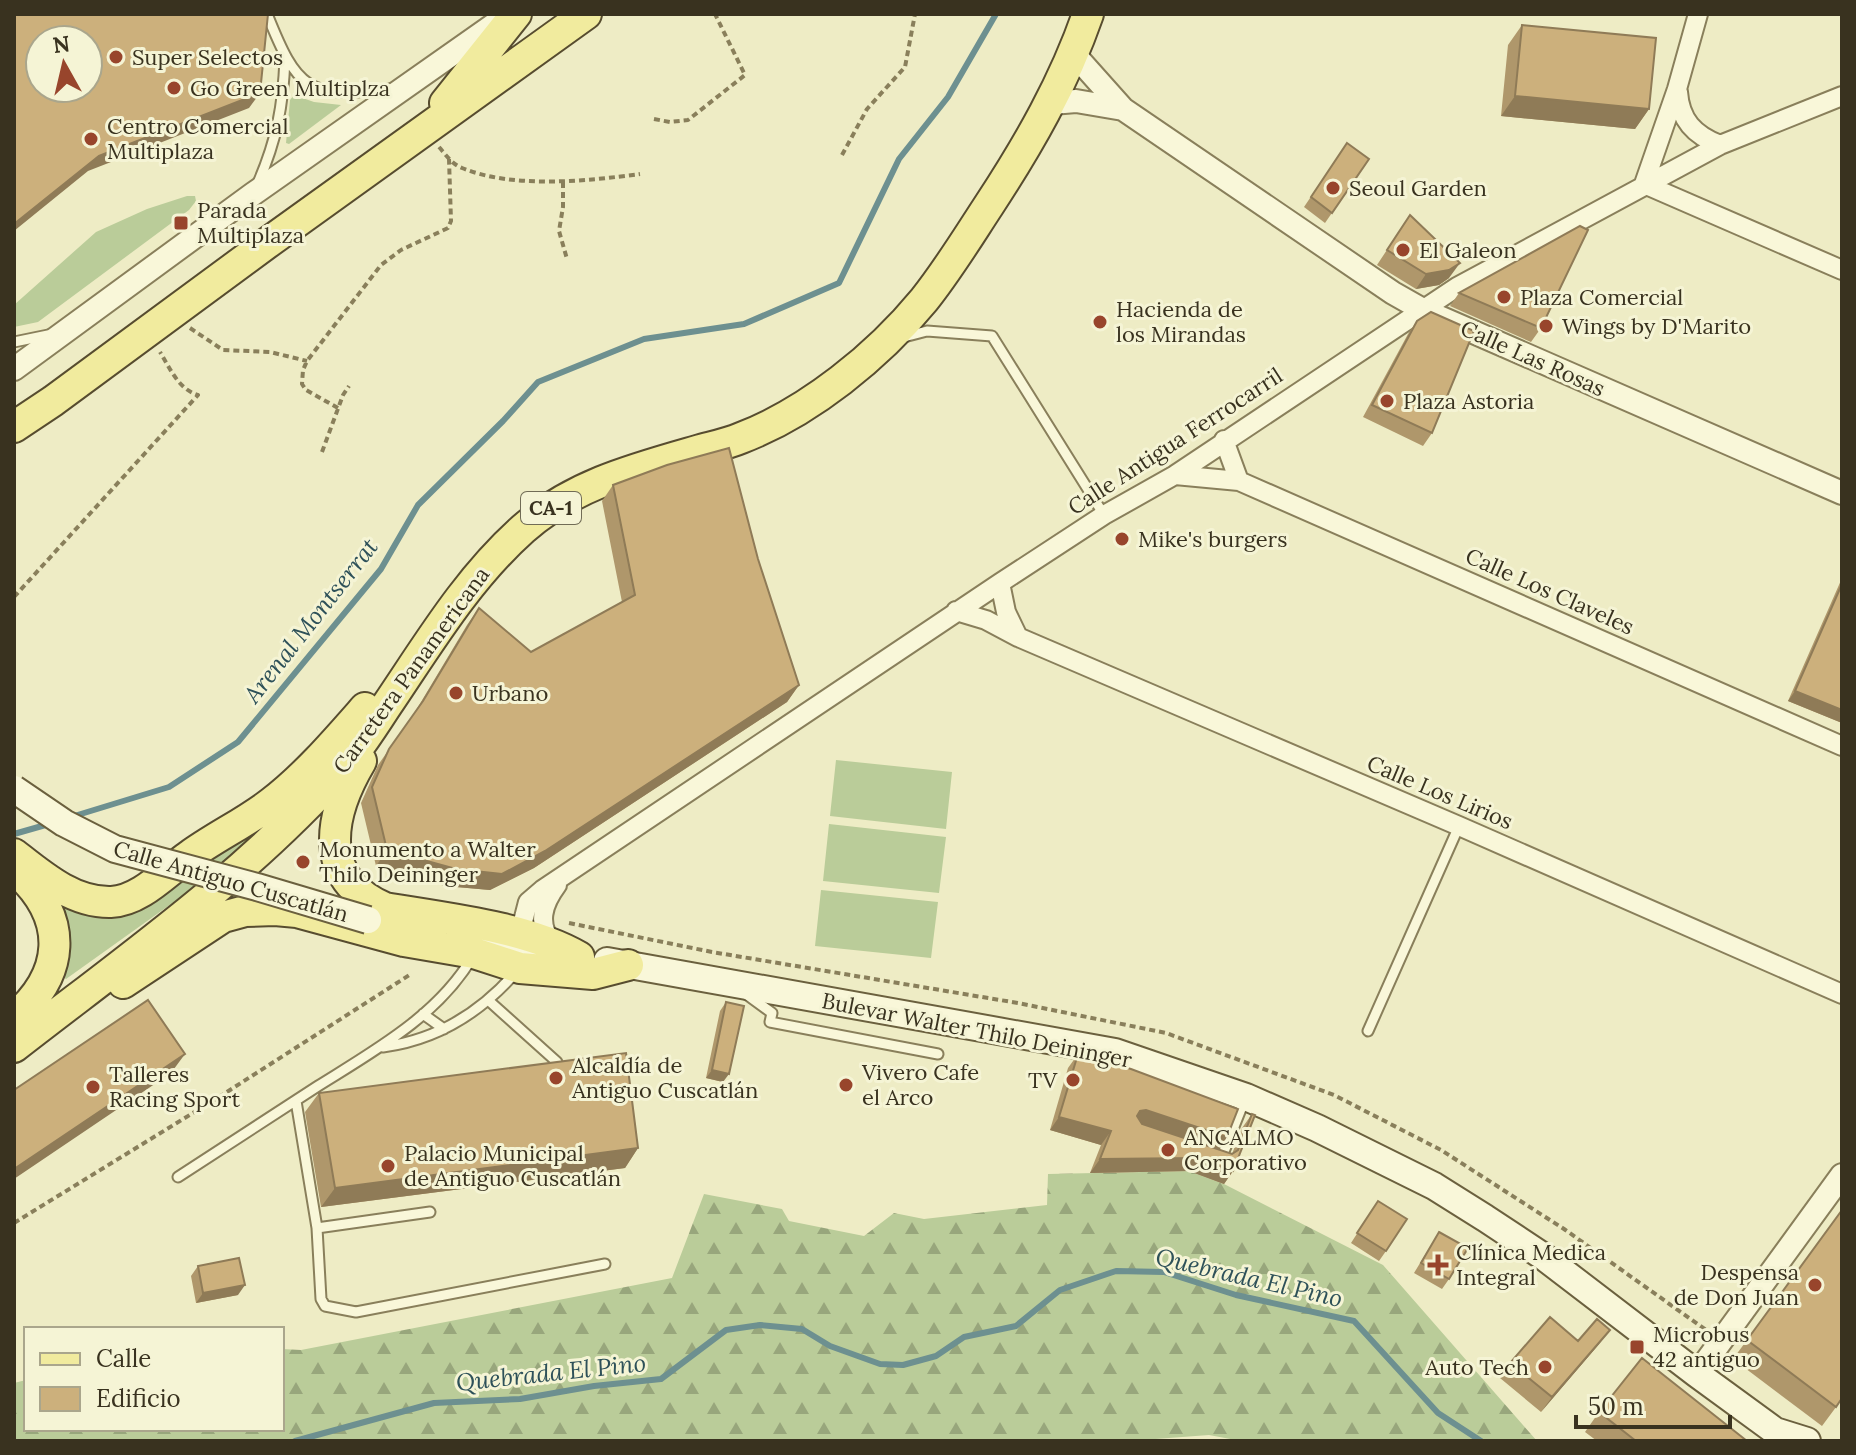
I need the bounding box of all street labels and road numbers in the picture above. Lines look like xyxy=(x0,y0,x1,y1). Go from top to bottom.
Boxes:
street label: Calle Las Rosas xyxy=(1456,314,1610,402)
street label: Calle Antigua Ferrocarril xyxy=(1062,361,1288,521)
road number: CA-1 xyxy=(521,492,581,524)
street label: Calle Los Claveles xyxy=(1461,541,1639,641)
street label: Carretera Panamericana xyxy=(327,561,495,779)
street label: Calle Los Lirios xyxy=(1363,749,1517,835)
street label: Calle Antiguo Cuscatlán xyxy=(110,834,352,928)
street label: Bulevar Walter Thilo Deininger xyxy=(820,986,1135,1074)

